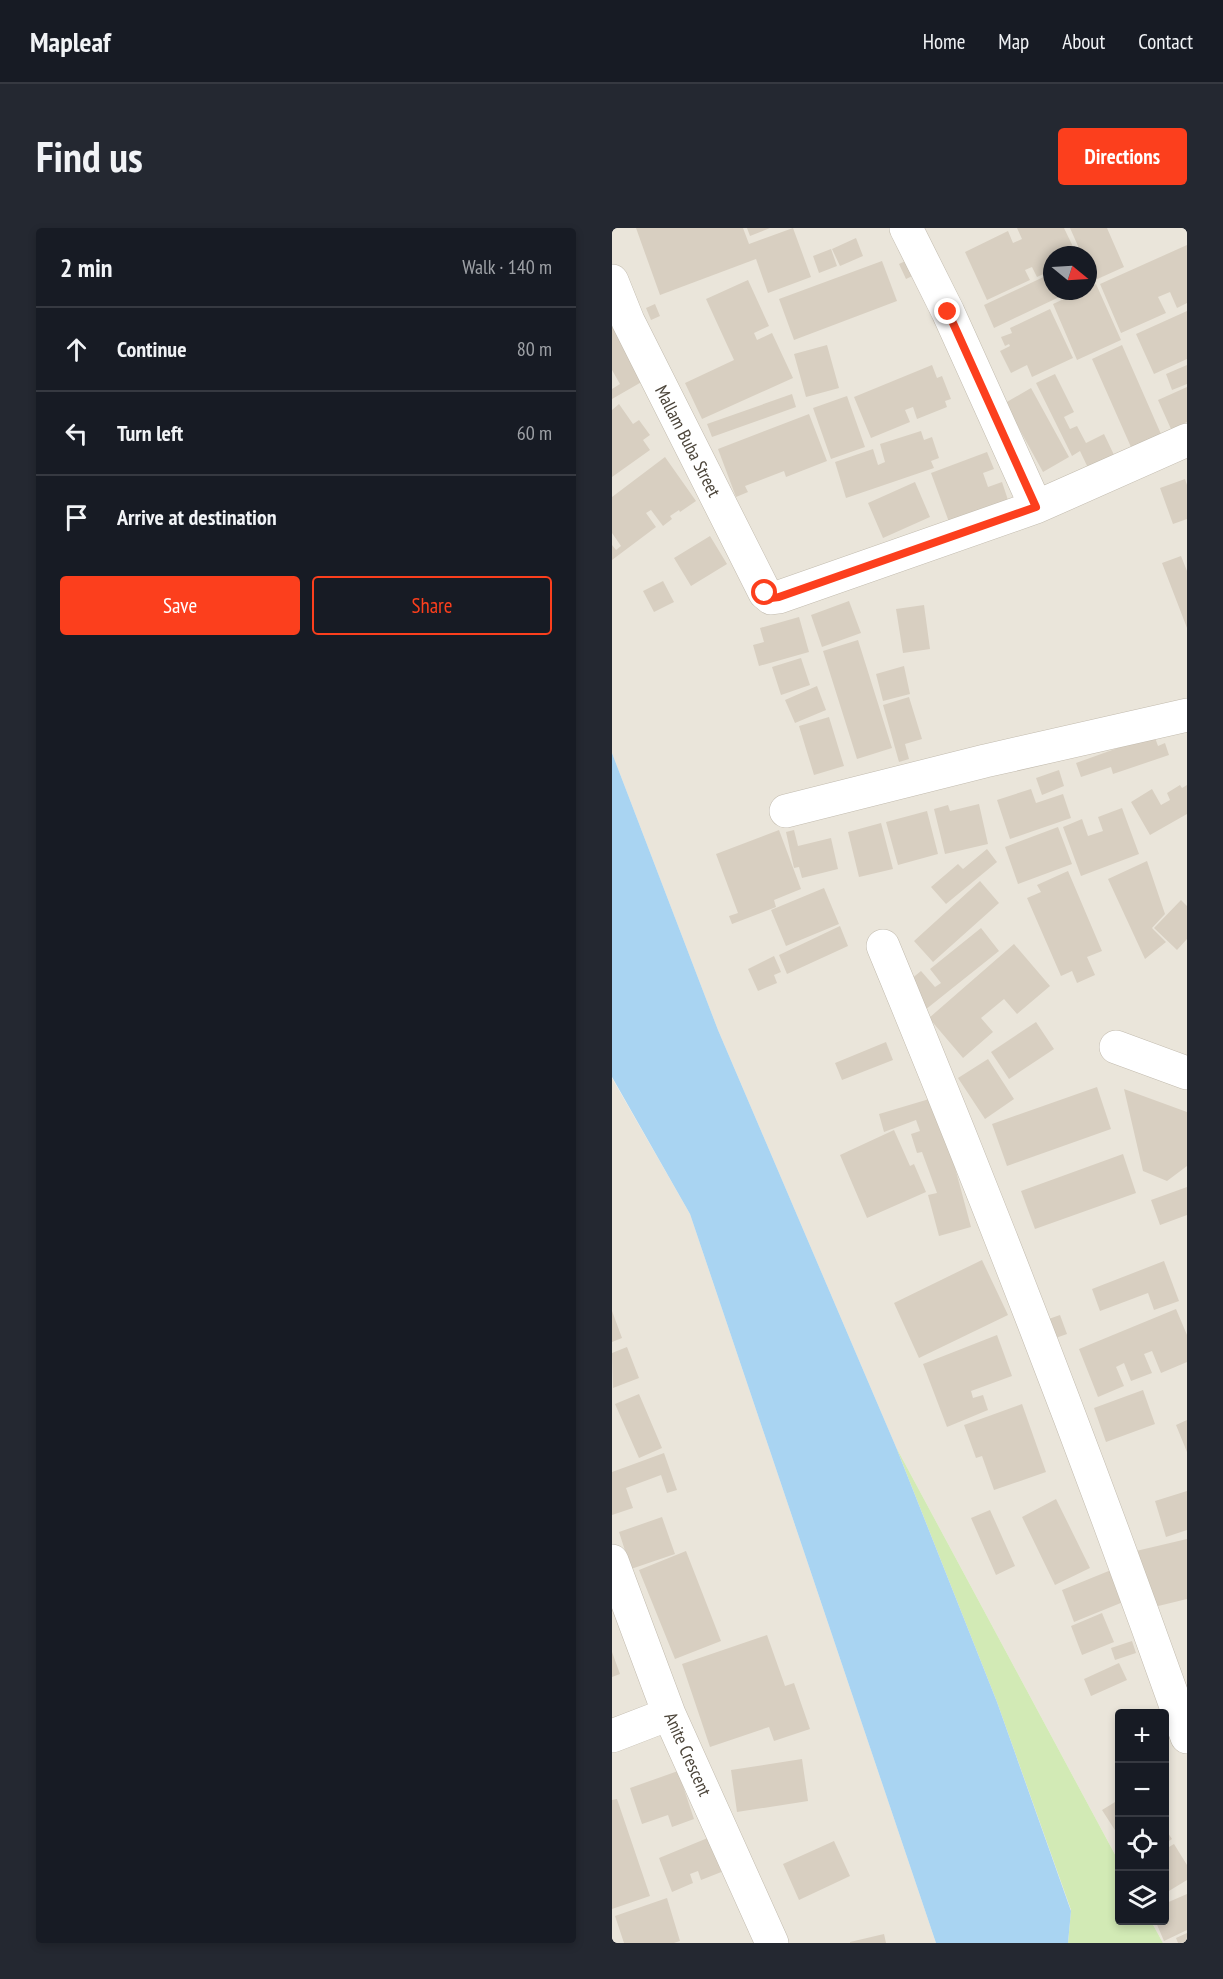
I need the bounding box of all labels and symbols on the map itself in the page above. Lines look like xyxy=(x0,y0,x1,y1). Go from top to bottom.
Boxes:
north arrow xyxy=(1043,246,1097,300)
route end xyxy=(934,298,960,324)
street label: Mallam Buba Street xyxy=(650,381,726,501)
route start xyxy=(751,579,777,605)
street label: Anite Crescent xyxy=(659,1709,717,1799)

